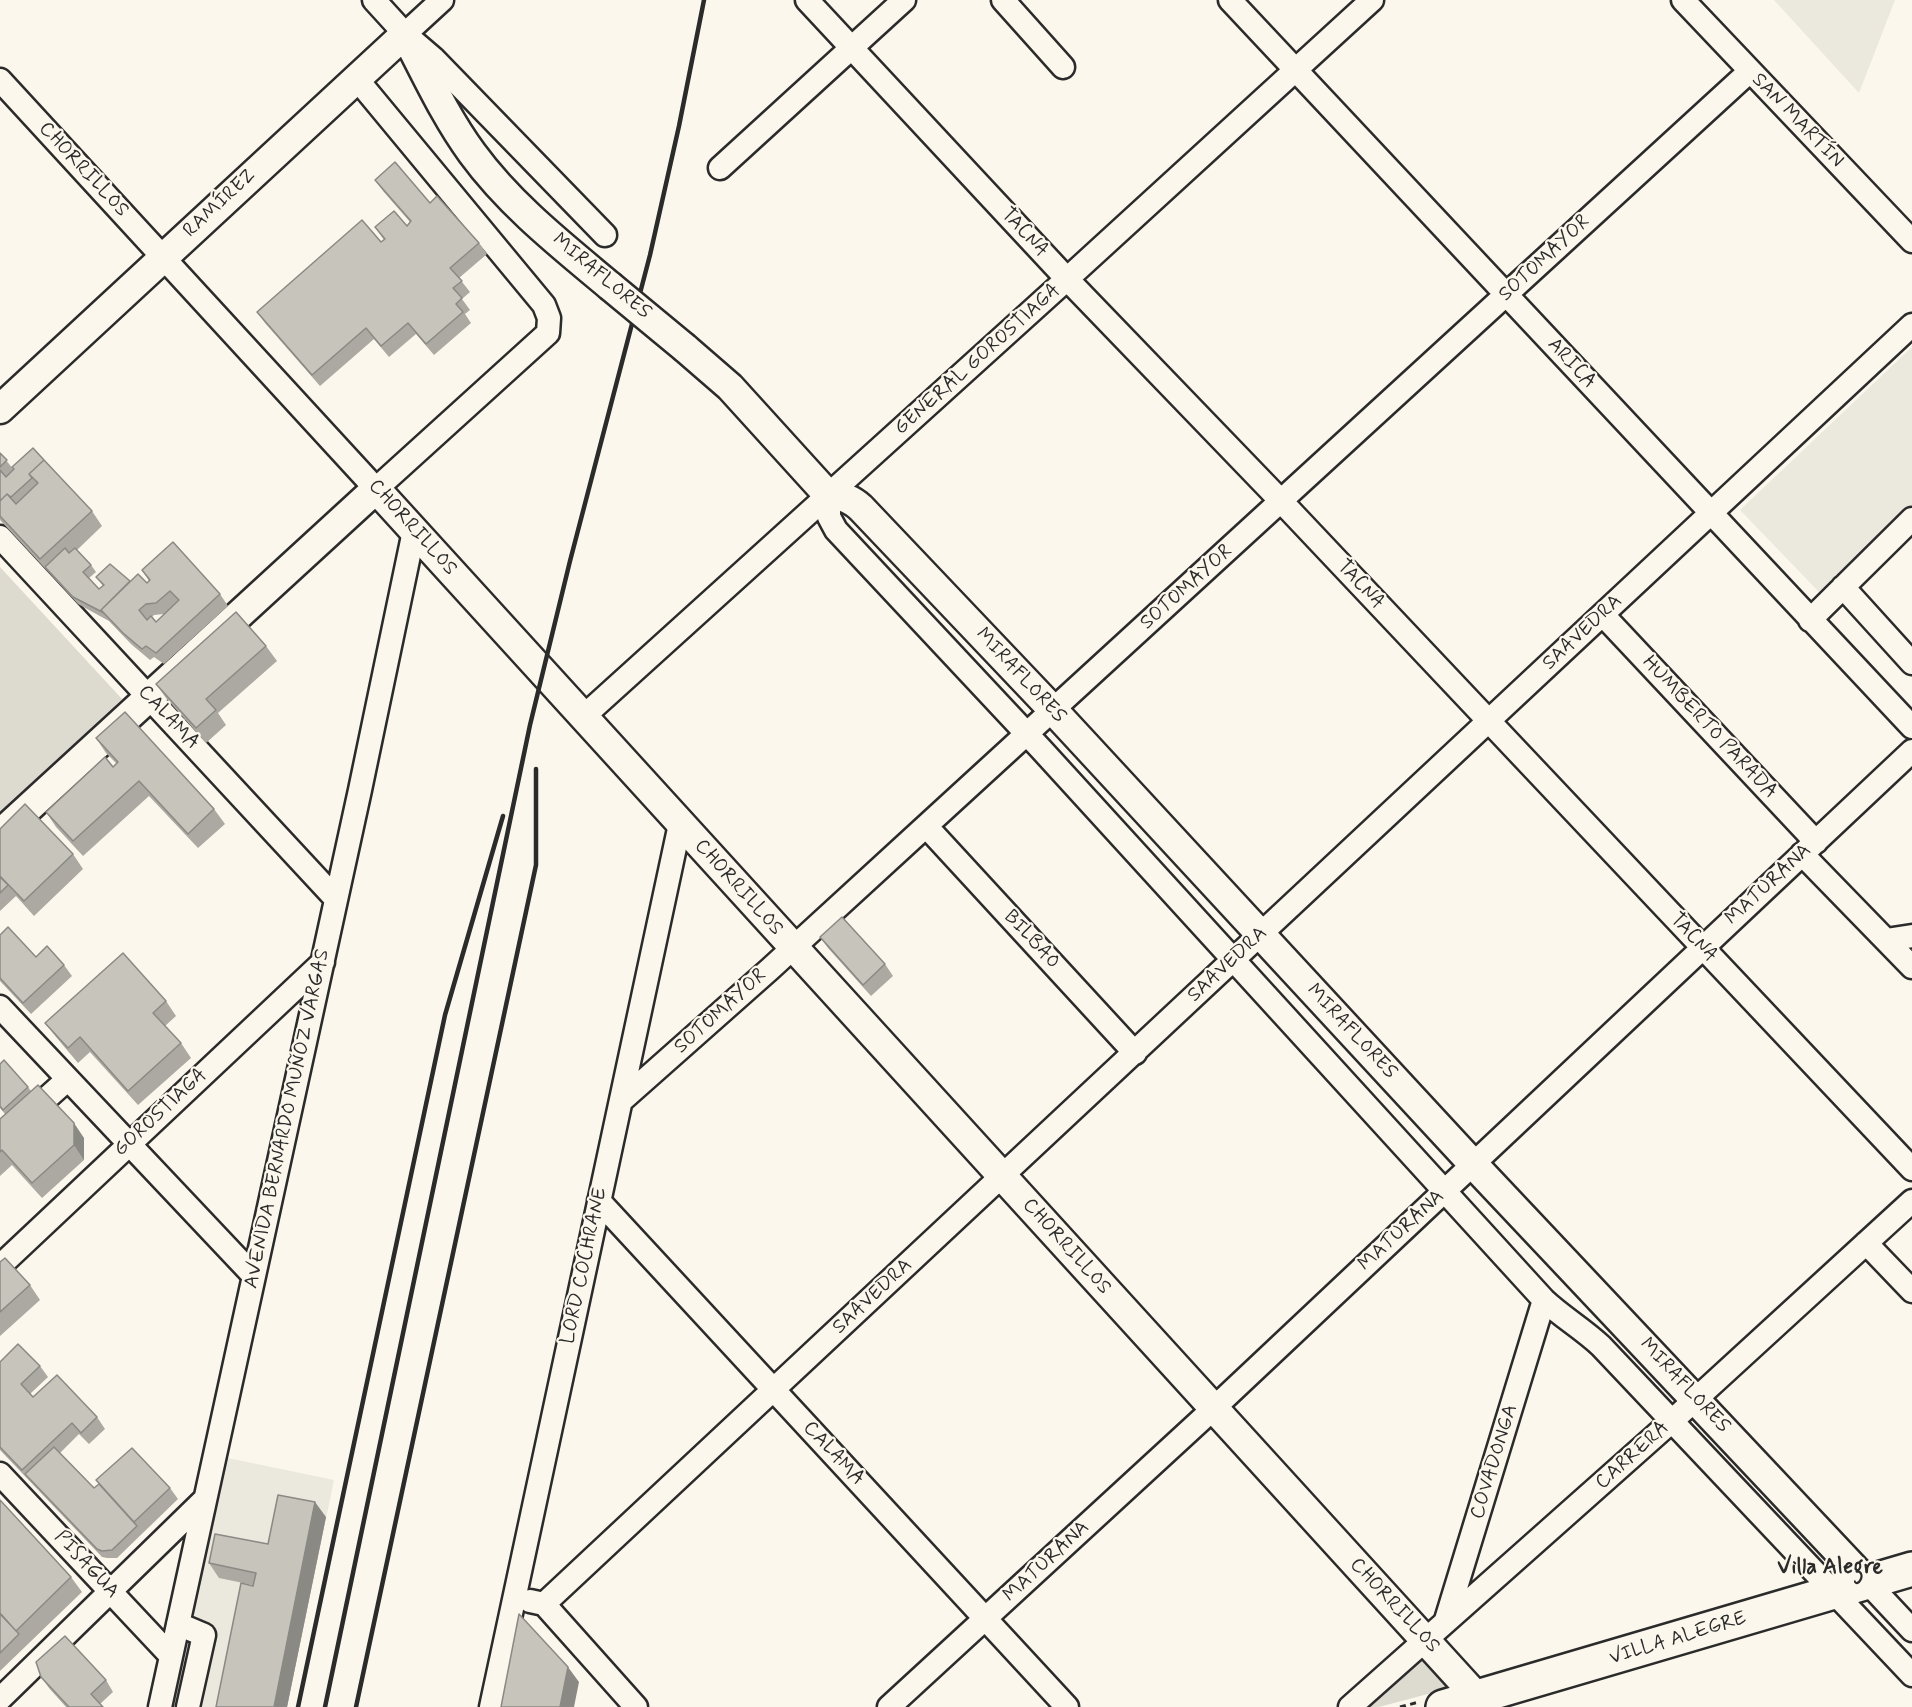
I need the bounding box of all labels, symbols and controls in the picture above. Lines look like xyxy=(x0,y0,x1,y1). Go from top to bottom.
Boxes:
street label: SAN MARTÍN xyxy=(1746,69,1848,173)
street label: CHORRILLOS xyxy=(33,117,133,223)
street label: RAMÍREZ xyxy=(179,165,261,243)
street label: TACNA xyxy=(995,203,1053,263)
street label: SOTOMAYOR xyxy=(1494,211,1596,307)
street label: MIRAFLORES xyxy=(547,229,655,325)
street label: GENERAL GOROSTIAGA xyxy=(890,279,1066,441)
street label: ARICA xyxy=(1541,334,1601,394)
street label: CHORRILLOS xyxy=(362,475,462,581)
street label: SOTOMAYOR xyxy=(1136,540,1238,636)
street label: TACNA xyxy=(1331,555,1389,615)
street label: SAAVEDRA xyxy=(1538,590,1628,676)
street label: MIRAFLORES xyxy=(970,623,1070,729)
street label: HUMBERTO PARADA xyxy=(1636,651,1782,805)
street label: CALAMA xyxy=(132,681,204,755)
street label: CHORRILLOS xyxy=(688,835,788,941)
street label: MATURANA xyxy=(1721,839,1817,931)
street label: BILBAO xyxy=(998,906,1064,974)
street label: TACNA xyxy=(1664,908,1722,968)
street label: SAAVEDRA xyxy=(1183,922,1273,1008)
street label: AVENIDA BERNARDO MUÑOZ VARGAS xyxy=(240,947,336,1291)
street label: SOTOMAYOR xyxy=(670,964,772,1060)
street label: MIRAFLORES xyxy=(1301,979,1401,1085)
street label: GOROSTIAGA xyxy=(109,1064,213,1162)
street label: MATURANA xyxy=(1354,1185,1450,1277)
street label: LORD COCHRANE xyxy=(557,1186,613,1346)
street label: CHORRILLOS xyxy=(1016,1194,1116,1300)
street label: SAAVEDRA xyxy=(828,1254,918,1340)
street label: MIRAFLORES xyxy=(1634,1333,1734,1439)
street label: COVADONGA xyxy=(1466,1402,1524,1522)
street label: CALAMA xyxy=(797,1417,869,1491)
street label: CARRERA xyxy=(1591,1417,1675,1495)
street label: MATURANA xyxy=(999,1516,1095,1608)
street label: PISAGUA xyxy=(48,1526,124,1604)
street label: CHORRILLOS xyxy=(1344,1553,1444,1659)
district label: Villa Alegre xyxy=(1777,1555,1883,1581)
street label: VILLA ALEGRE xyxy=(1607,1607,1749,1671)

